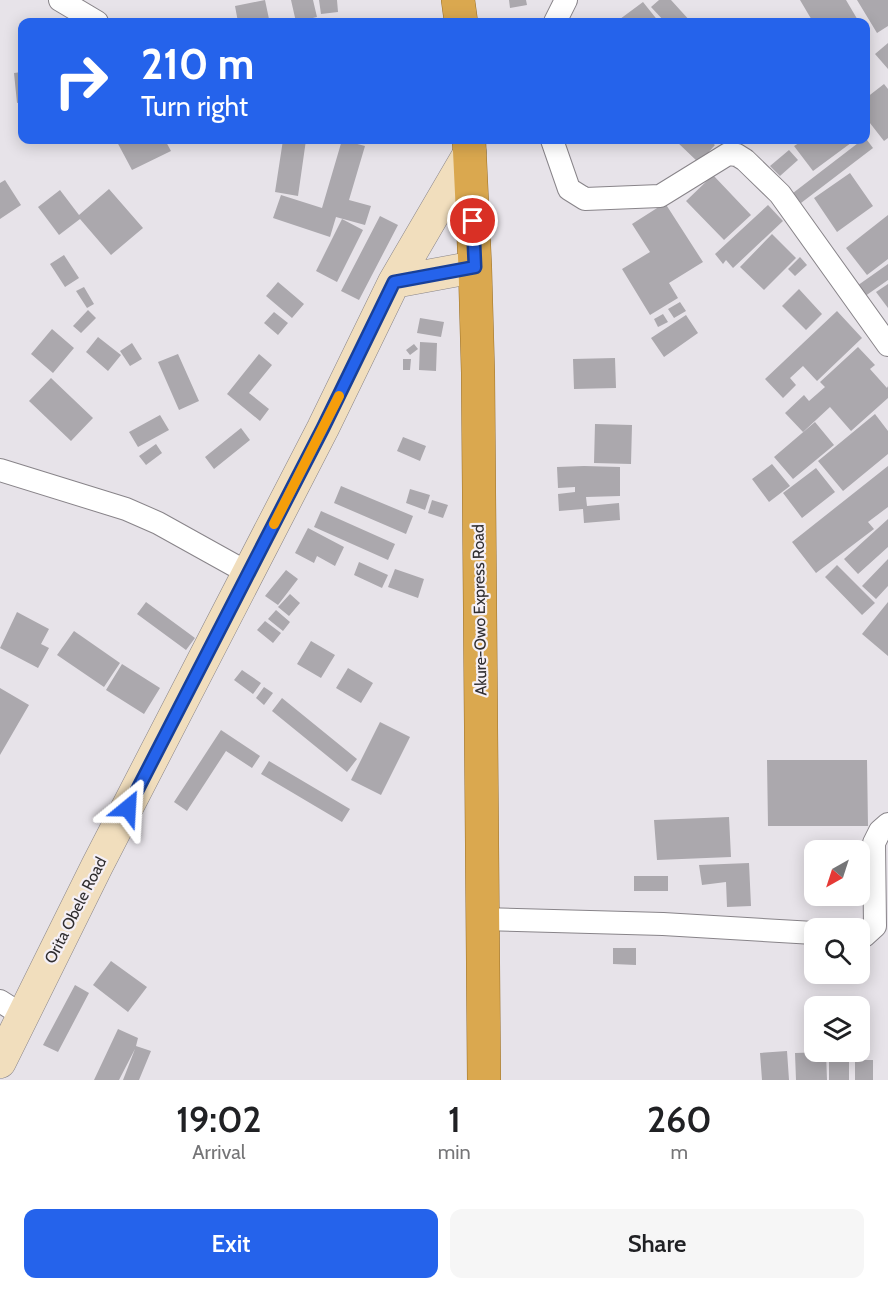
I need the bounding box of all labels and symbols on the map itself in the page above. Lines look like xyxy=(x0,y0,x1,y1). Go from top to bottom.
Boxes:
pin xyxy=(447,195,498,246)
street label: Akure-Owo Express Road xyxy=(469,524,490,696)
position arrow xyxy=(96,776,160,840)
north arrow xyxy=(804,840,870,906)
street label: Orita Obele Road xyxy=(40,854,110,967)

